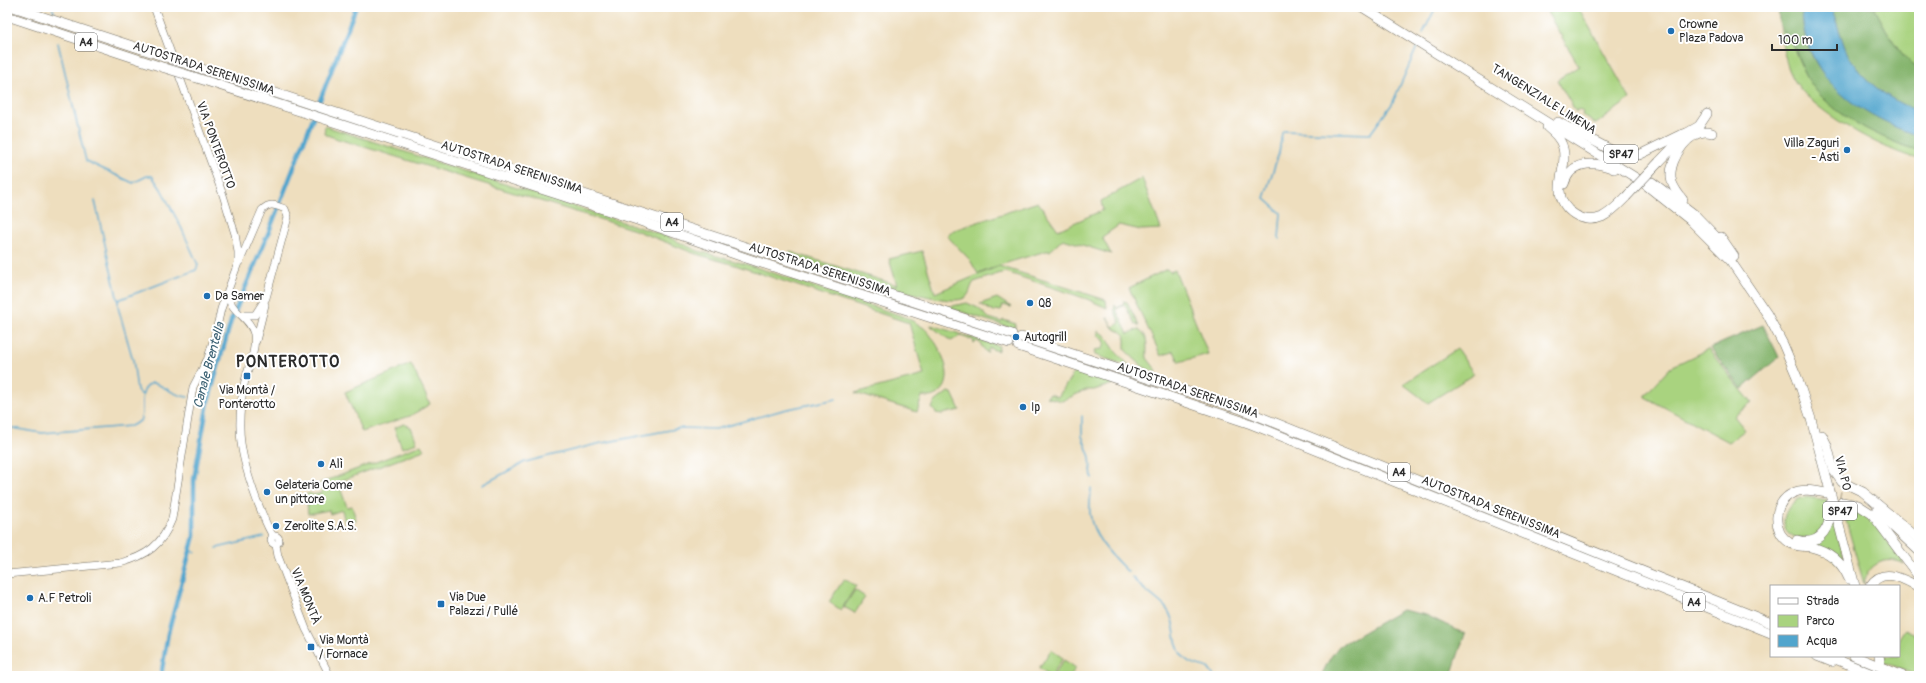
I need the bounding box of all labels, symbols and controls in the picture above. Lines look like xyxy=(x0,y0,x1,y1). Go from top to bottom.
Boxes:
place label: Crowne Plaza Padova xyxy=(1679,17,1744,46)
marker: Crowne Plaza Padova xyxy=(1666,26,1676,36)
scale bar xyxy=(1772,26,1837,52)
road number: A4 xyxy=(75,33,97,51)
text: 100 m xyxy=(1778,33,1813,48)
street label: AUTOSTRADA SERENISSIMA xyxy=(131,38,277,99)
street label: TANGENZIALE LIMENA xyxy=(1489,61,1599,138)
street label: VIA PONTEROTTO xyxy=(193,100,238,191)
place label: Villa Zaguri - Asti xyxy=(1784,136,1839,165)
street label: AUTOSTRADA SERENISSIMA xyxy=(439,137,585,198)
road number: SP47 xyxy=(1604,145,1638,163)
marker: Villa Zaguri - Asti xyxy=(1842,145,1852,155)
road number: A4 xyxy=(661,213,683,231)
street label: AUTOSTRADA SERENISSIMA xyxy=(747,239,893,300)
place label: Da Samer xyxy=(215,289,265,304)
marker: Da Samer xyxy=(202,291,212,301)
place label: Q8 xyxy=(1038,296,1051,311)
marker: Q8 xyxy=(1025,298,1035,308)
water label: Canale Brentella xyxy=(190,320,228,410)
place label: Autogrill xyxy=(1024,330,1067,345)
marker: Autogrill xyxy=(1011,332,1021,342)
district label: PONTEROTTO xyxy=(236,352,340,372)
street label: AUTOSTRADA SERENISSIMA xyxy=(1115,359,1261,422)
marker: Via Montà / Ponterotto xyxy=(242,371,252,381)
place label: Via Montà / Ponterotto xyxy=(219,383,276,412)
place label: Ip xyxy=(1031,400,1040,415)
marker: Ip xyxy=(1018,402,1028,412)
street label: VIA PO xyxy=(1831,454,1854,492)
place label: Alì xyxy=(329,457,343,472)
marker: Alì xyxy=(316,459,326,469)
road number: A4 xyxy=(1388,463,1410,481)
street label: AUTOSTRADA SERENISSIMA xyxy=(1419,473,1563,542)
place label: Gelateria Come un pittore xyxy=(275,478,352,507)
marker: Gelateria Come un pittore xyxy=(262,487,272,497)
road number: SP47 xyxy=(1823,502,1857,520)
place label: Zerolite S.A.S. xyxy=(284,519,357,534)
marker: Zerolite S.A.S. xyxy=(271,521,281,531)
street label: VIA MONTÀ xyxy=(287,565,325,627)
legend xyxy=(1770,585,1900,657)
place label: Via Due Palazzi / Pullé xyxy=(449,590,518,619)
place label: A.F Petroli xyxy=(38,591,91,606)
marker: A.F Petroli xyxy=(25,593,35,603)
road number: A4 xyxy=(1683,593,1705,611)
text: Strada xyxy=(1806,594,1840,609)
marker: Via Due Palazzi / Pullé xyxy=(436,599,446,609)
text: Parco xyxy=(1806,614,1835,629)
place label: Via Montà / Fornace xyxy=(319,633,369,662)
text: Acqua xyxy=(1806,634,1838,649)
marker: Via Montà / Fornace xyxy=(306,642,316,652)

